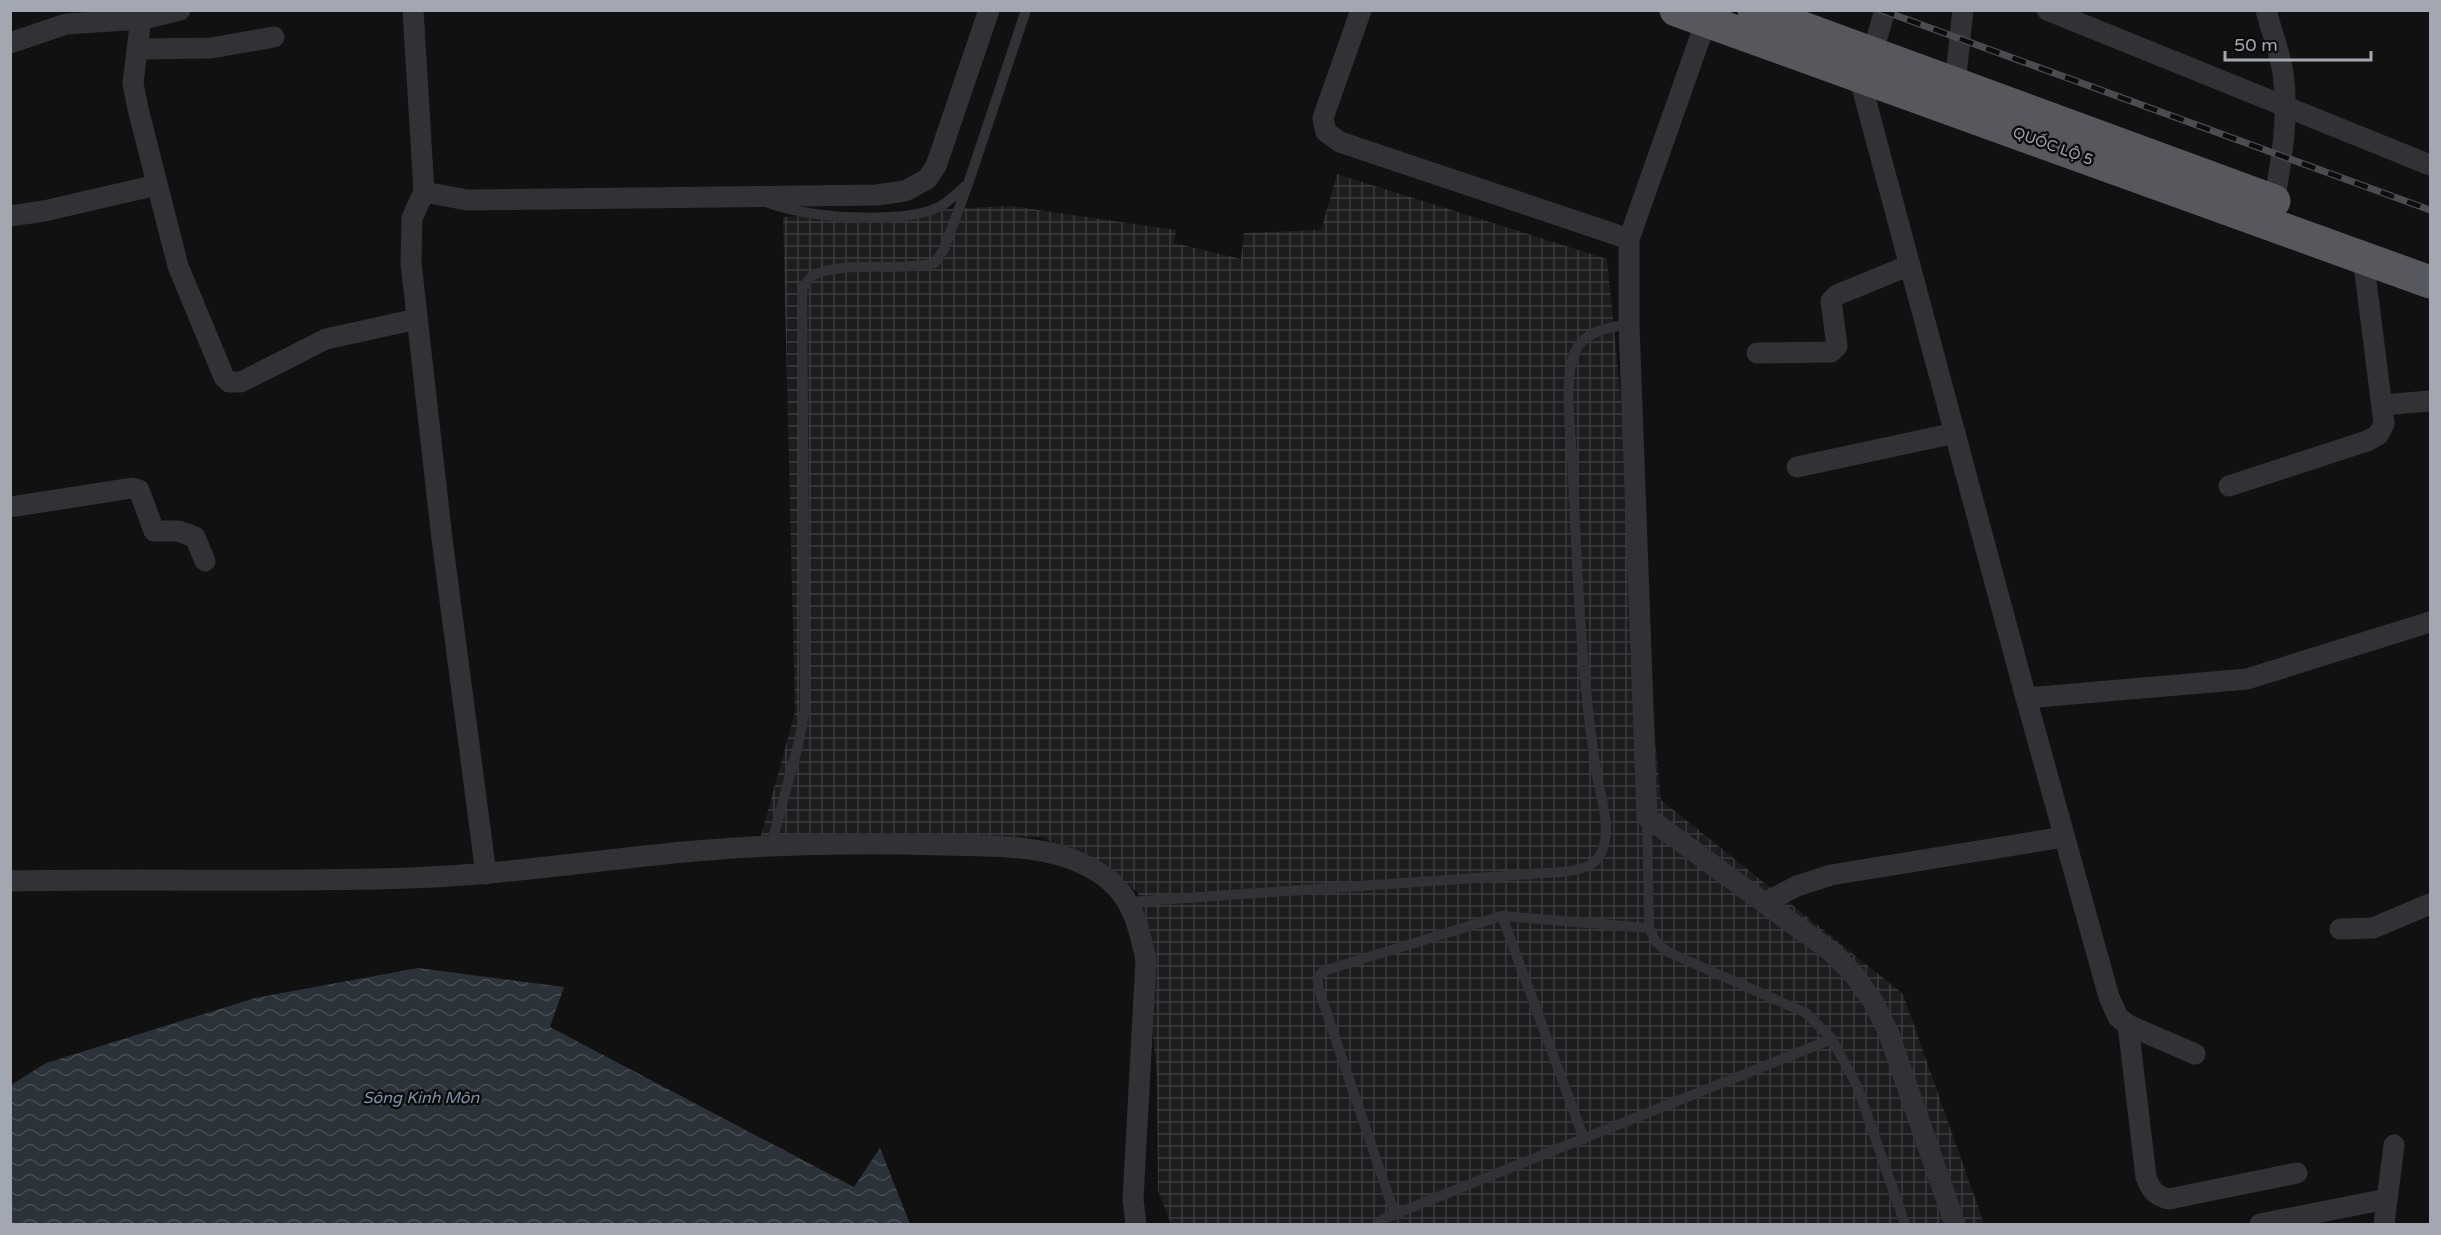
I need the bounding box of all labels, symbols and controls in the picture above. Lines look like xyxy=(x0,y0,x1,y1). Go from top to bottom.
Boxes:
scale bar xyxy=(2225,24,2370,62)
text: 50 m xyxy=(2234,34,2278,56)
street label: QUỐC LỘ 5 xyxy=(2010,122,2096,169)
water label: Sông Kinh Môn xyxy=(363,1088,481,1108)

